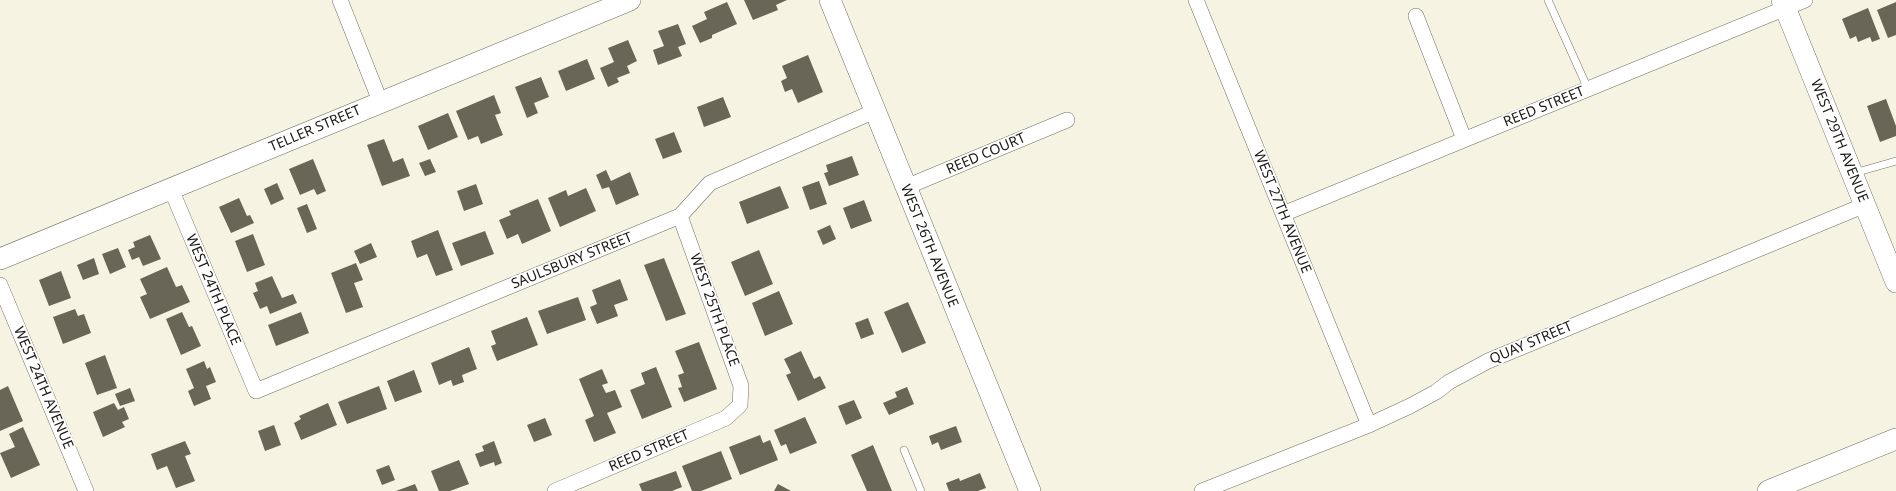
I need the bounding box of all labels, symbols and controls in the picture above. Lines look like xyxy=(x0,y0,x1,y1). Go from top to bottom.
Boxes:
street label: WEST 29TH AVENUE xyxy=(1807,77,1871,205)
street label: REED STREET xyxy=(1501,83,1587,131)
street label: TELLER STREET xyxy=(267,102,363,156)
street label: REED COURT xyxy=(944,130,1028,178)
street label: WEST 27TH AVENUE xyxy=(1250,148,1314,276)
street label: WEST 26TH AVENUE xyxy=(897,182,961,310)
street label: SAULSBURY STREET xyxy=(509,229,635,293)
street label: WEST 24TH PLACE xyxy=(182,232,244,348)
street label: WEST 25TH PLACE xyxy=(686,251,742,369)
street label: QUAY STREET xyxy=(1487,318,1575,368)
street label: WEST 24TH AVENUE xyxy=(10,324,76,452)
street label: REED STREET xyxy=(606,427,692,475)

